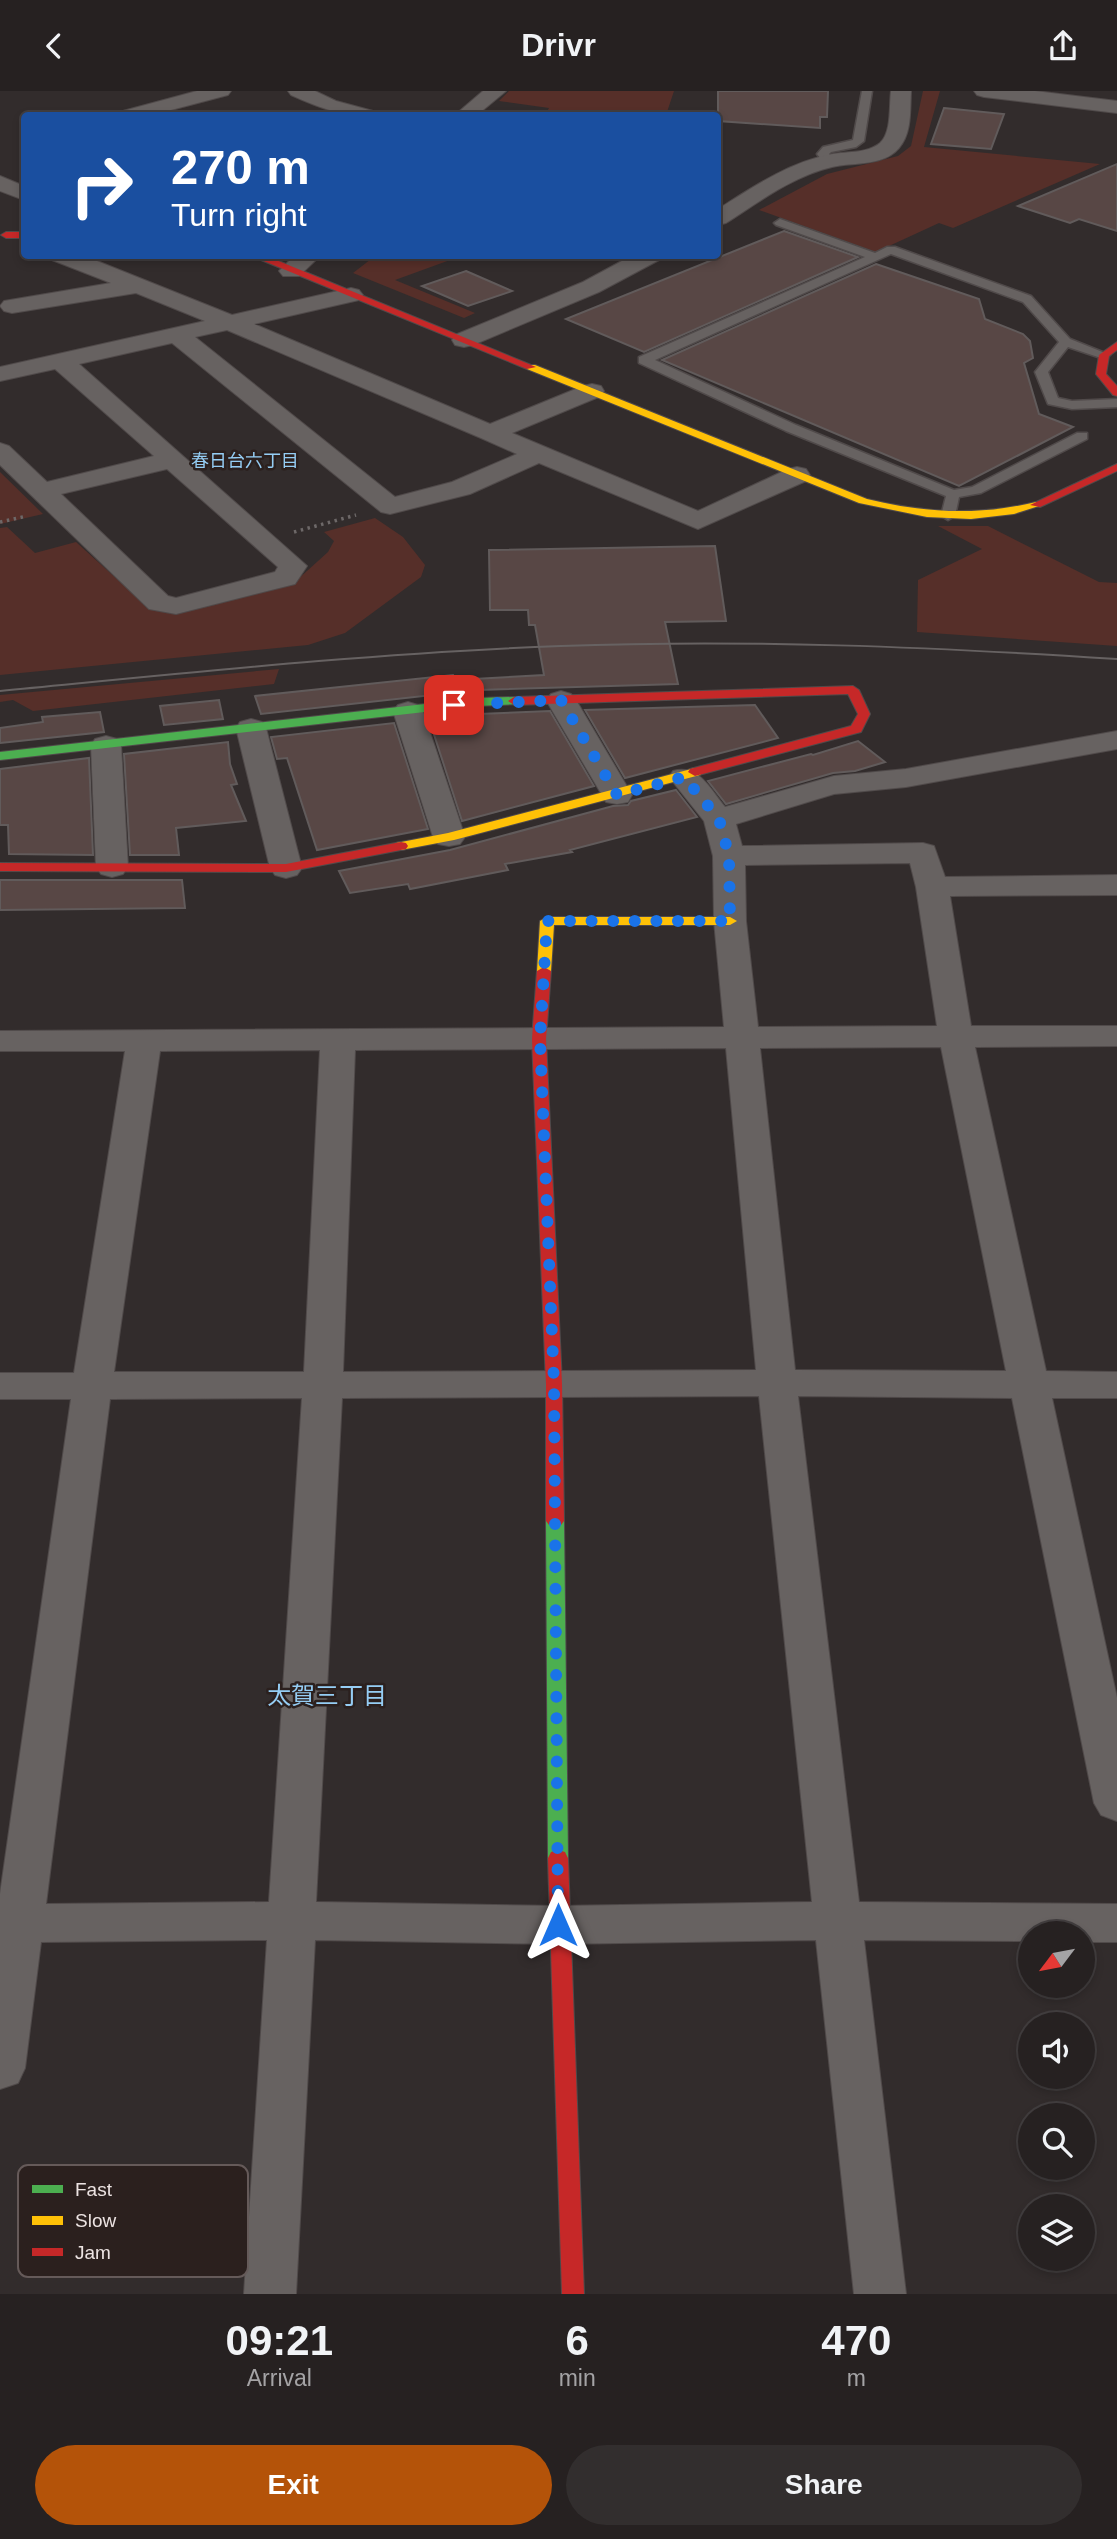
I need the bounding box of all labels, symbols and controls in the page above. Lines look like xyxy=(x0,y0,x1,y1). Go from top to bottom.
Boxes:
icon: back xyxy=(35,27,73,65)
text: Drivr xyxy=(521,27,596,63)
icon: share xyxy=(1044,27,1082,65)
icon: right xyxy=(56,140,147,231)
text: 270 m xyxy=(171,140,310,194)
text: Turn right xyxy=(171,197,307,233)
district label: 春日台六丁目 xyxy=(191,451,299,471)
pin xyxy=(424,675,484,735)
icon: arrive xyxy=(435,686,473,724)
district label: 太賀三丁目 xyxy=(267,1682,387,1709)
position arrow xyxy=(521,1888,595,1962)
north arrow xyxy=(1018,1921,1096,1999)
map controls xyxy=(1018,1921,1095,2271)
button: sound xyxy=(1018,2012,1095,2089)
button: search xyxy=(1018,2103,1095,2180)
legend xyxy=(18,2165,248,2277)
text: Fast xyxy=(75,2179,113,2200)
button: layers xyxy=(1018,2194,1095,2271)
text: Slow xyxy=(75,2210,116,2231)
text: Jam xyxy=(75,2242,111,2263)
text: 09:21 xyxy=(226,2317,333,2364)
text: 6 xyxy=(565,2317,589,2364)
text: 470 xyxy=(821,2317,891,2364)
text: Arrival xyxy=(247,2365,312,2391)
text: min xyxy=(559,2365,596,2391)
text: m xyxy=(847,2365,866,2391)
button: Exit xyxy=(35,2445,552,2525)
button: Share xyxy=(566,2445,1082,2525)

